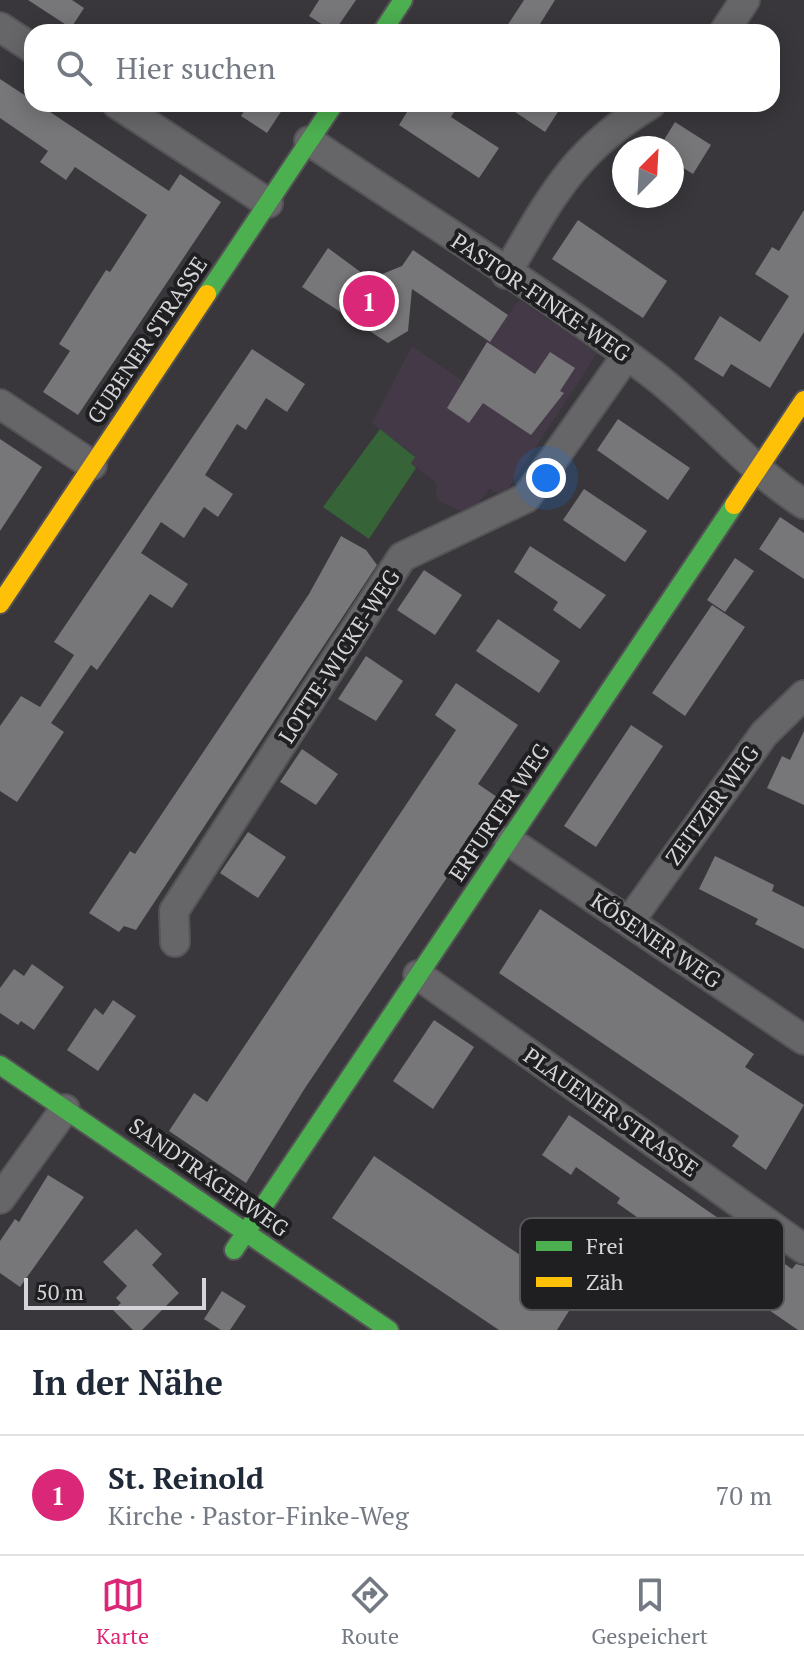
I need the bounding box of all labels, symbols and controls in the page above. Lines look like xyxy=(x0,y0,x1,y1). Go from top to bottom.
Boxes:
search box xyxy=(24,24,780,112)
icon: search xyxy=(52,46,96,90)
text: Hier suchen xyxy=(116,48,275,88)
north arrow xyxy=(612,136,684,208)
street label: PASTOR-FINKE-WEG xyxy=(446,226,636,367)
street label: GUBENER STRASSE xyxy=(80,251,213,429)
pin: 1 xyxy=(343,271,395,331)
your location xyxy=(526,458,566,498)
street label: LOTTE-WICKE-WEG xyxy=(271,563,406,748)
street label: ERFURTER WEG xyxy=(442,737,556,886)
street label: ZEITZER WEG xyxy=(658,739,765,870)
street label: KÖSENER WEG xyxy=(586,885,727,994)
street label: PLAUENER STRASSE xyxy=(518,1040,704,1183)
street label: SANDTRÄGERWEG xyxy=(124,1111,295,1243)
legend xyxy=(520,1218,784,1310)
text: Frei xyxy=(586,1231,624,1260)
text: Zäh xyxy=(586,1267,624,1296)
scale bar xyxy=(24,1274,206,1310)
text: 50 m xyxy=(36,1277,84,1306)
text: In der Nähe xyxy=(32,1360,223,1405)
text: St. Reinold xyxy=(108,1458,264,1498)
text: 1 xyxy=(51,1478,65,1512)
text: 70 m xyxy=(716,1478,772,1512)
text: Kirche · Pastor-Finke-Weg xyxy=(108,1498,409,1532)
tab: Karte xyxy=(96,1573,149,1650)
tab: Route xyxy=(341,1573,399,1650)
tab: Gespeichert xyxy=(591,1573,708,1650)

